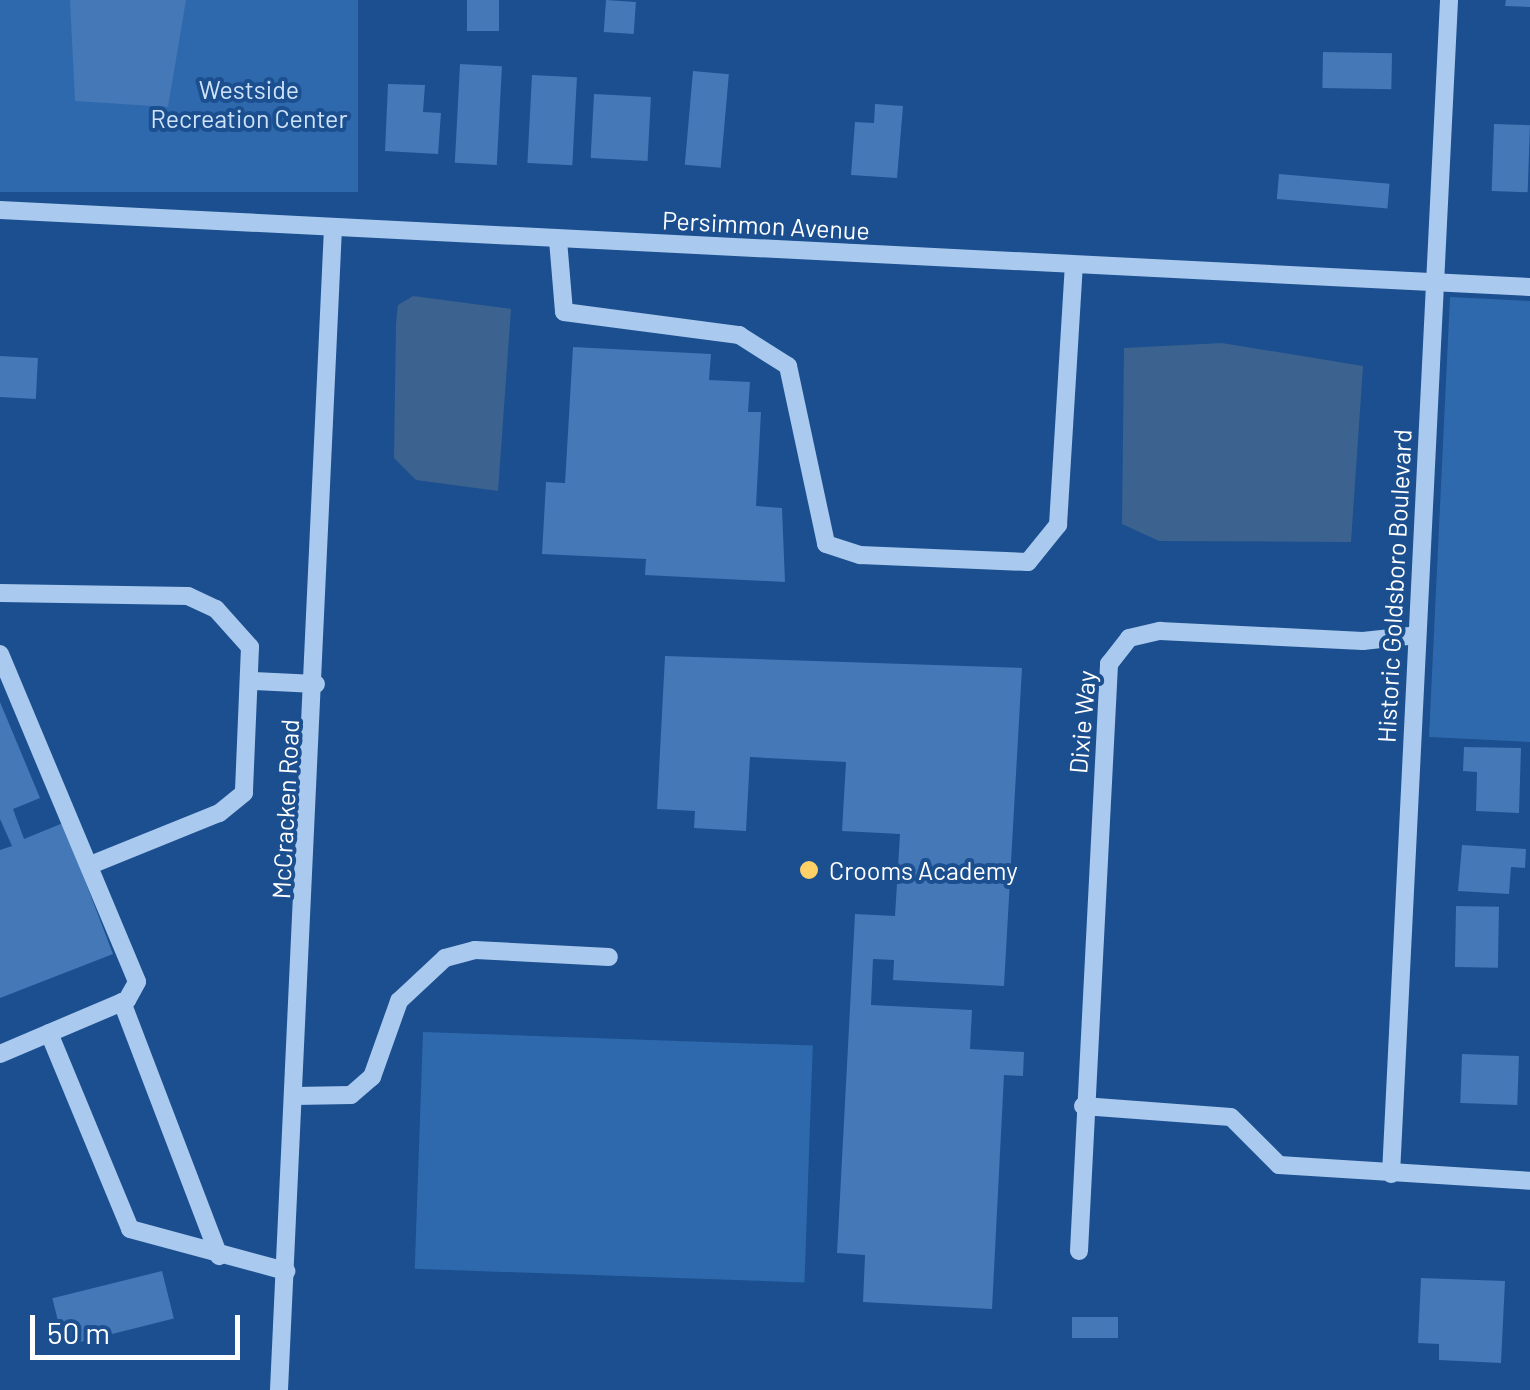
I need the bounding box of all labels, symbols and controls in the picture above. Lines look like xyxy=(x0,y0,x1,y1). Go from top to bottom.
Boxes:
park label: Westside Recreation Center xyxy=(150,75,348,134)
street label: Persimmon Avenue xyxy=(661,205,871,245)
street label: Historic Goldsboro Boulevard xyxy=(1371,428,1417,744)
street label: Dixie Way xyxy=(1063,669,1101,775)
street label: McCracken Road xyxy=(265,718,305,900)
place label: Crooms Academy xyxy=(829,855,1018,885)
marker: Crooms Academy xyxy=(798,859,820,881)
scale bar xyxy=(35,1295,245,1357)
text: 50 m xyxy=(47,1314,110,1350)

